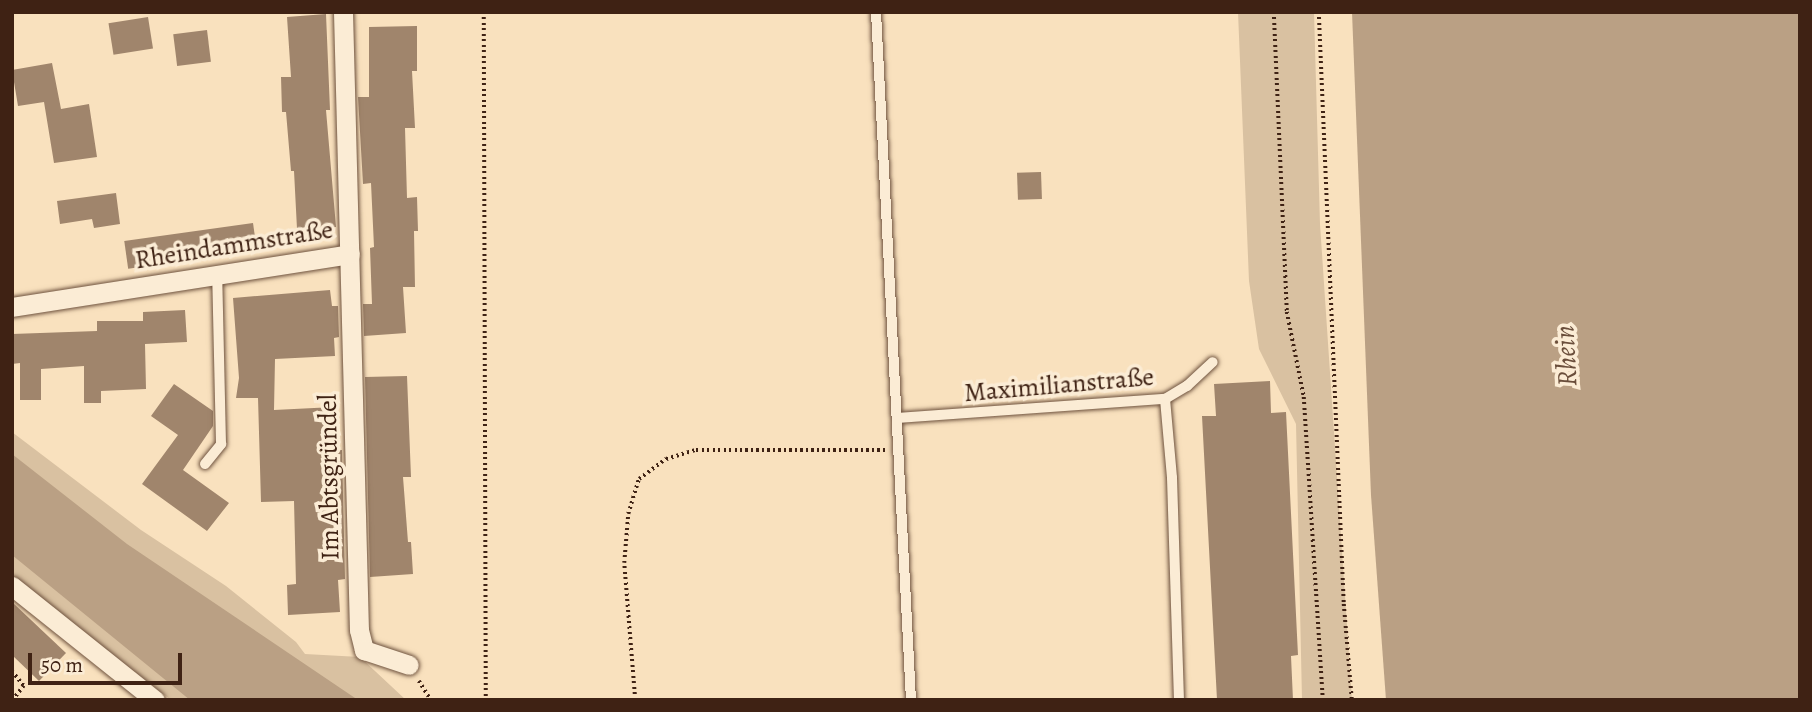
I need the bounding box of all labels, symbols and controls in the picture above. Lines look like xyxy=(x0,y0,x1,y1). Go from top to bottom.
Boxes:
street label: Rheindammstraße xyxy=(133,214,335,276)
water label: Rhein xyxy=(1548,325,1584,387)
street label: Maximilianstraße xyxy=(963,361,1155,409)
street label: Im Abtsgründel xyxy=(312,394,346,560)
scale bar xyxy=(32,638,186,682)
text: 50 m xyxy=(41,651,83,679)

